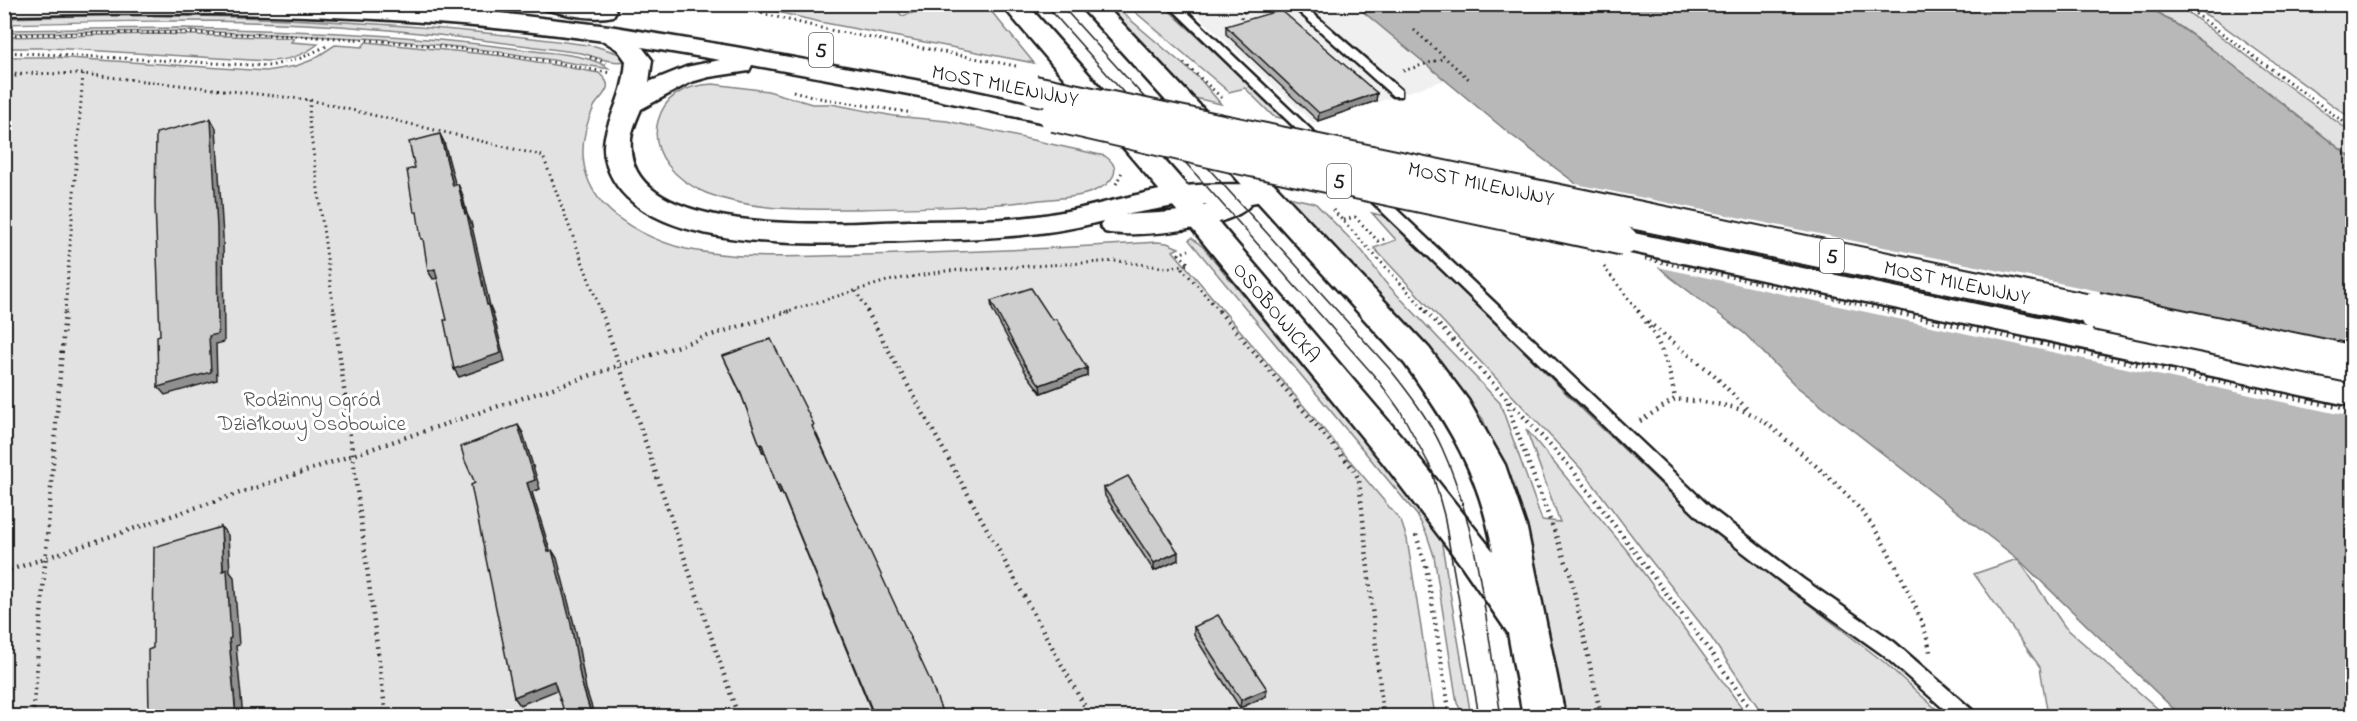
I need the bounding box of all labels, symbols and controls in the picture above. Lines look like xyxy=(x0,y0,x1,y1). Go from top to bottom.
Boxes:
road number: 5 xyxy=(809,33,833,67)
street label: MOST MILENIJNY xyxy=(929,58,1081,116)
street label: MOST MILENIJNY xyxy=(1405,155,1557,215)
road number: 5 xyxy=(1327,164,1351,198)
road number: 5 xyxy=(1820,239,1844,273)
street label: MOST MILENIJNY xyxy=(1881,254,2033,314)
street label: OSOBOWICKA xyxy=(1224,256,1327,370)
park label: Rodzinny Ogród Działkowy Osobowice xyxy=(217,386,407,442)

